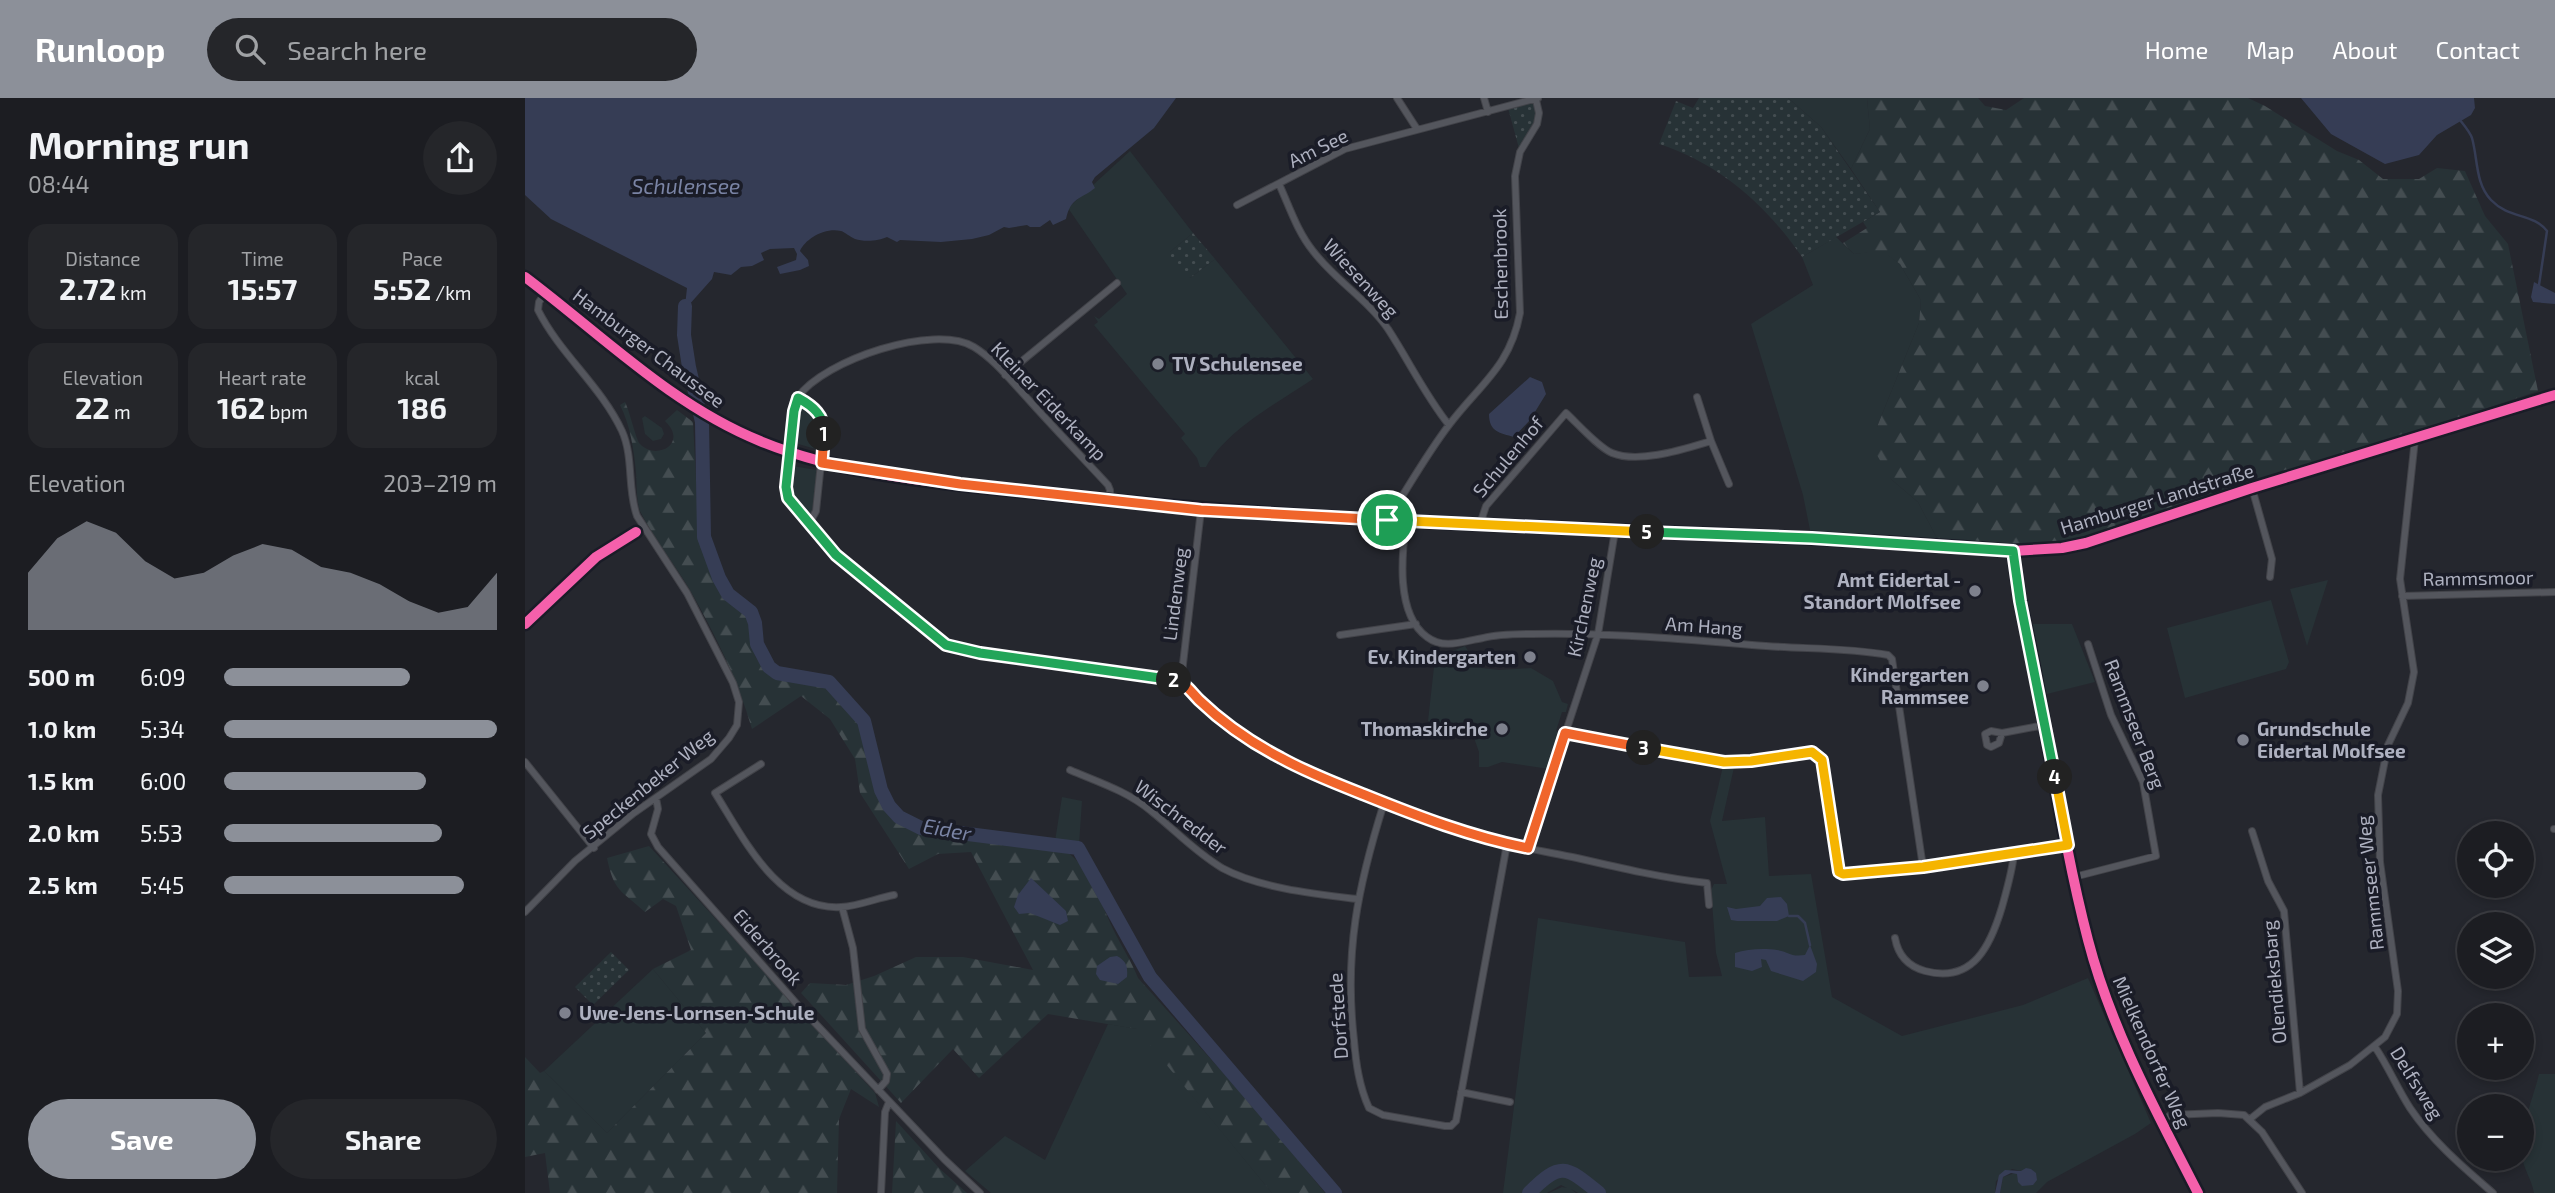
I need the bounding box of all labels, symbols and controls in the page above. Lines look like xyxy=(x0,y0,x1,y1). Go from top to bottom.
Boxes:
search box xyxy=(207,18,697,81)
text: Runloop xyxy=(35,29,165,69)
icon: search xyxy=(231,30,269,68)
text: Search here xyxy=(287,34,427,65)
text: Home xyxy=(2145,35,2208,64)
text: Map xyxy=(2246,35,2294,64)
text: About xyxy=(2332,35,2398,64)
text: Contact xyxy=(2436,35,2520,64)
text: Morning run xyxy=(28,121,249,167)
button: share xyxy=(423,121,497,195)
street label: Am See xyxy=(1284,123,1351,172)
text: 08:44 xyxy=(28,170,90,198)
water label: Schulensee xyxy=(632,173,740,198)
street label: Eschenbrook xyxy=(1487,208,1512,320)
street label: Wiesenweg xyxy=(1319,233,1404,322)
text: Distance xyxy=(65,247,140,270)
text: Time xyxy=(241,247,284,270)
text: Pace xyxy=(402,247,443,270)
text: 2.72 xyxy=(59,270,116,306)
text: 15:57 xyxy=(228,270,297,306)
text: 5:52 xyxy=(373,270,431,306)
text: km xyxy=(116,281,147,304)
text: /km xyxy=(431,281,471,304)
street label: Hamburger Chaussee xyxy=(569,283,730,412)
street label: Kleiner Eiderkamp xyxy=(987,336,1112,465)
place label: TV Schulensee xyxy=(1172,352,1303,375)
marker: TV Schulensee xyxy=(1150,356,1166,372)
text: Elevation xyxy=(63,366,143,389)
text: Heart rate xyxy=(219,366,306,389)
text: kcal xyxy=(405,366,440,389)
text: 22 xyxy=(75,389,110,425)
text: 162 xyxy=(217,389,265,425)
text: 186 xyxy=(397,389,447,425)
text: m xyxy=(110,400,131,423)
text: bpm xyxy=(265,400,308,423)
street label: Schulenhof xyxy=(1467,411,1548,502)
pin: 1 xyxy=(807,416,841,452)
text: 1 xyxy=(819,422,828,445)
street label: Hamburger Landstraße xyxy=(2057,458,2256,539)
text: Elevation xyxy=(28,469,126,497)
text: 203–219 m xyxy=(383,469,497,497)
pin xyxy=(1357,490,1417,550)
icon: arrive xyxy=(1368,501,1406,539)
pin: 5 xyxy=(1629,514,1665,550)
text: 5 xyxy=(1641,520,1652,543)
street label: Lindenweg xyxy=(1157,545,1192,642)
street label: Kirchenweg xyxy=(1562,555,1605,659)
street label: Rammsmoor xyxy=(2422,565,2534,590)
place label: Amt Eidertal - Standort Molfsee xyxy=(1803,568,1961,613)
marker: Amt Eidertal - Standort Molfsee xyxy=(1967,583,1983,599)
street label: Am Hang xyxy=(1665,611,1744,640)
place label: Ev. Kindergarten xyxy=(1367,645,1516,668)
marker: Ev. Kindergarten xyxy=(1522,649,1538,665)
street label: Rammseer Berg xyxy=(2100,656,2171,792)
pin: 2 xyxy=(1157,662,1191,698)
text: 500 m xyxy=(28,663,95,691)
text: 6:09 xyxy=(140,663,186,691)
place label: Kindergarten Rammsee xyxy=(1850,663,1969,708)
text: 2 xyxy=(1168,668,1179,691)
marker: Kindergarten Rammsee xyxy=(1975,678,1991,694)
text: 1.0 km xyxy=(28,715,96,743)
text: 5:34 xyxy=(140,715,185,743)
place label: Thomaskirche xyxy=(1361,717,1488,740)
place label: Grundschule Eidertal Molfsee xyxy=(2257,717,2406,762)
marker: Thomaskirche xyxy=(1494,721,1510,737)
street label: Speckenbeker Weg xyxy=(577,723,718,844)
pin: 3 xyxy=(1627,730,1661,766)
marker: Grundschule Eidertal Molfsee xyxy=(2235,732,2251,748)
text: 3 xyxy=(1638,736,1649,759)
pin: 4 xyxy=(2037,760,2073,794)
text: 4 xyxy=(2048,765,2061,788)
text: 1.5 km xyxy=(28,767,94,795)
text: 6:00 xyxy=(140,767,186,795)
street label: Wischredder xyxy=(1130,774,1232,859)
water label: Eider xyxy=(921,812,974,845)
street label: Rammseer Weg xyxy=(2351,814,2388,951)
text: 2.0 km xyxy=(28,819,100,847)
text: 5:53 xyxy=(140,819,183,847)
map controls xyxy=(2457,821,2534,1171)
button: locate xyxy=(2457,821,2534,898)
text: 2.5 km xyxy=(28,871,98,899)
text: 5:45 xyxy=(140,871,184,899)
street label: Eiderbrook xyxy=(729,904,808,990)
button: layers xyxy=(2457,912,2534,989)
street label: Olendieksbarg xyxy=(2257,919,2290,1045)
street label: Dorfstede xyxy=(1323,972,1352,1060)
street label: Mielkendorfer Weg xyxy=(2109,972,2196,1132)
place label: Uwe-Jens-Lornsen-Schule xyxy=(579,1001,815,1024)
button: + xyxy=(2457,1003,2534,1080)
marker: Uwe-Jens-Lornsen-Schule xyxy=(557,1005,573,1021)
street label: Delfsweg xyxy=(2386,1042,2449,1124)
button: − xyxy=(2457,1094,2534,1171)
button: Save xyxy=(28,1099,256,1179)
button: Share xyxy=(270,1099,497,1179)

